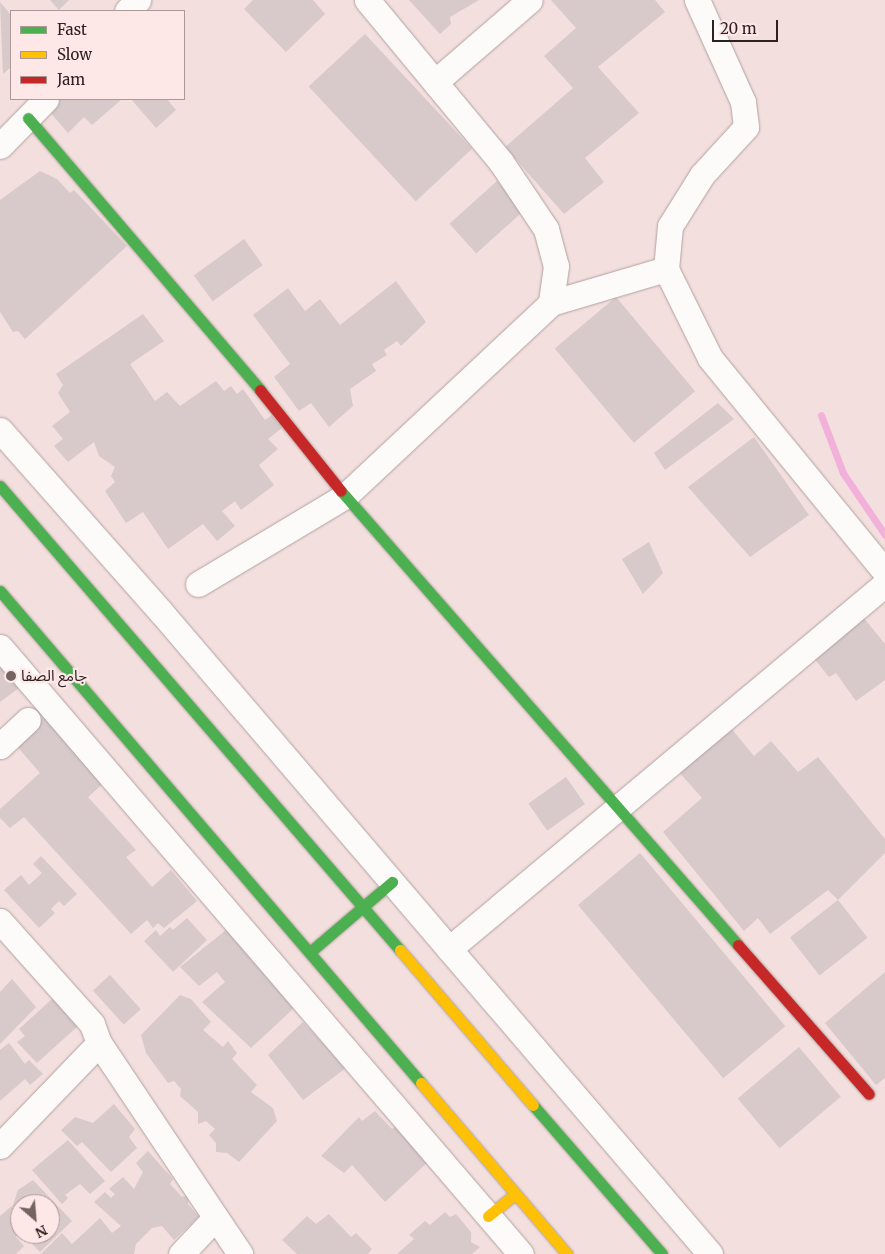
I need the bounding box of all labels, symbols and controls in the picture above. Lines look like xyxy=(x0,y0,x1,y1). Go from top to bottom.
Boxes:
legend xyxy=(10,10,185,100)
scale bar xyxy=(715,10,781,42)
text: 20 m xyxy=(720,19,757,38)
text: Fast xyxy=(57,20,87,39)
text: Slow xyxy=(57,45,92,64)
text: Jam xyxy=(57,70,85,89)
place label: جامع الصفا xyxy=(21,667,87,685)
marker: جامع الصفا xyxy=(5,670,17,682)
north arrow xyxy=(10,1194,60,1244)
text: N xyxy=(32,1221,50,1242)

